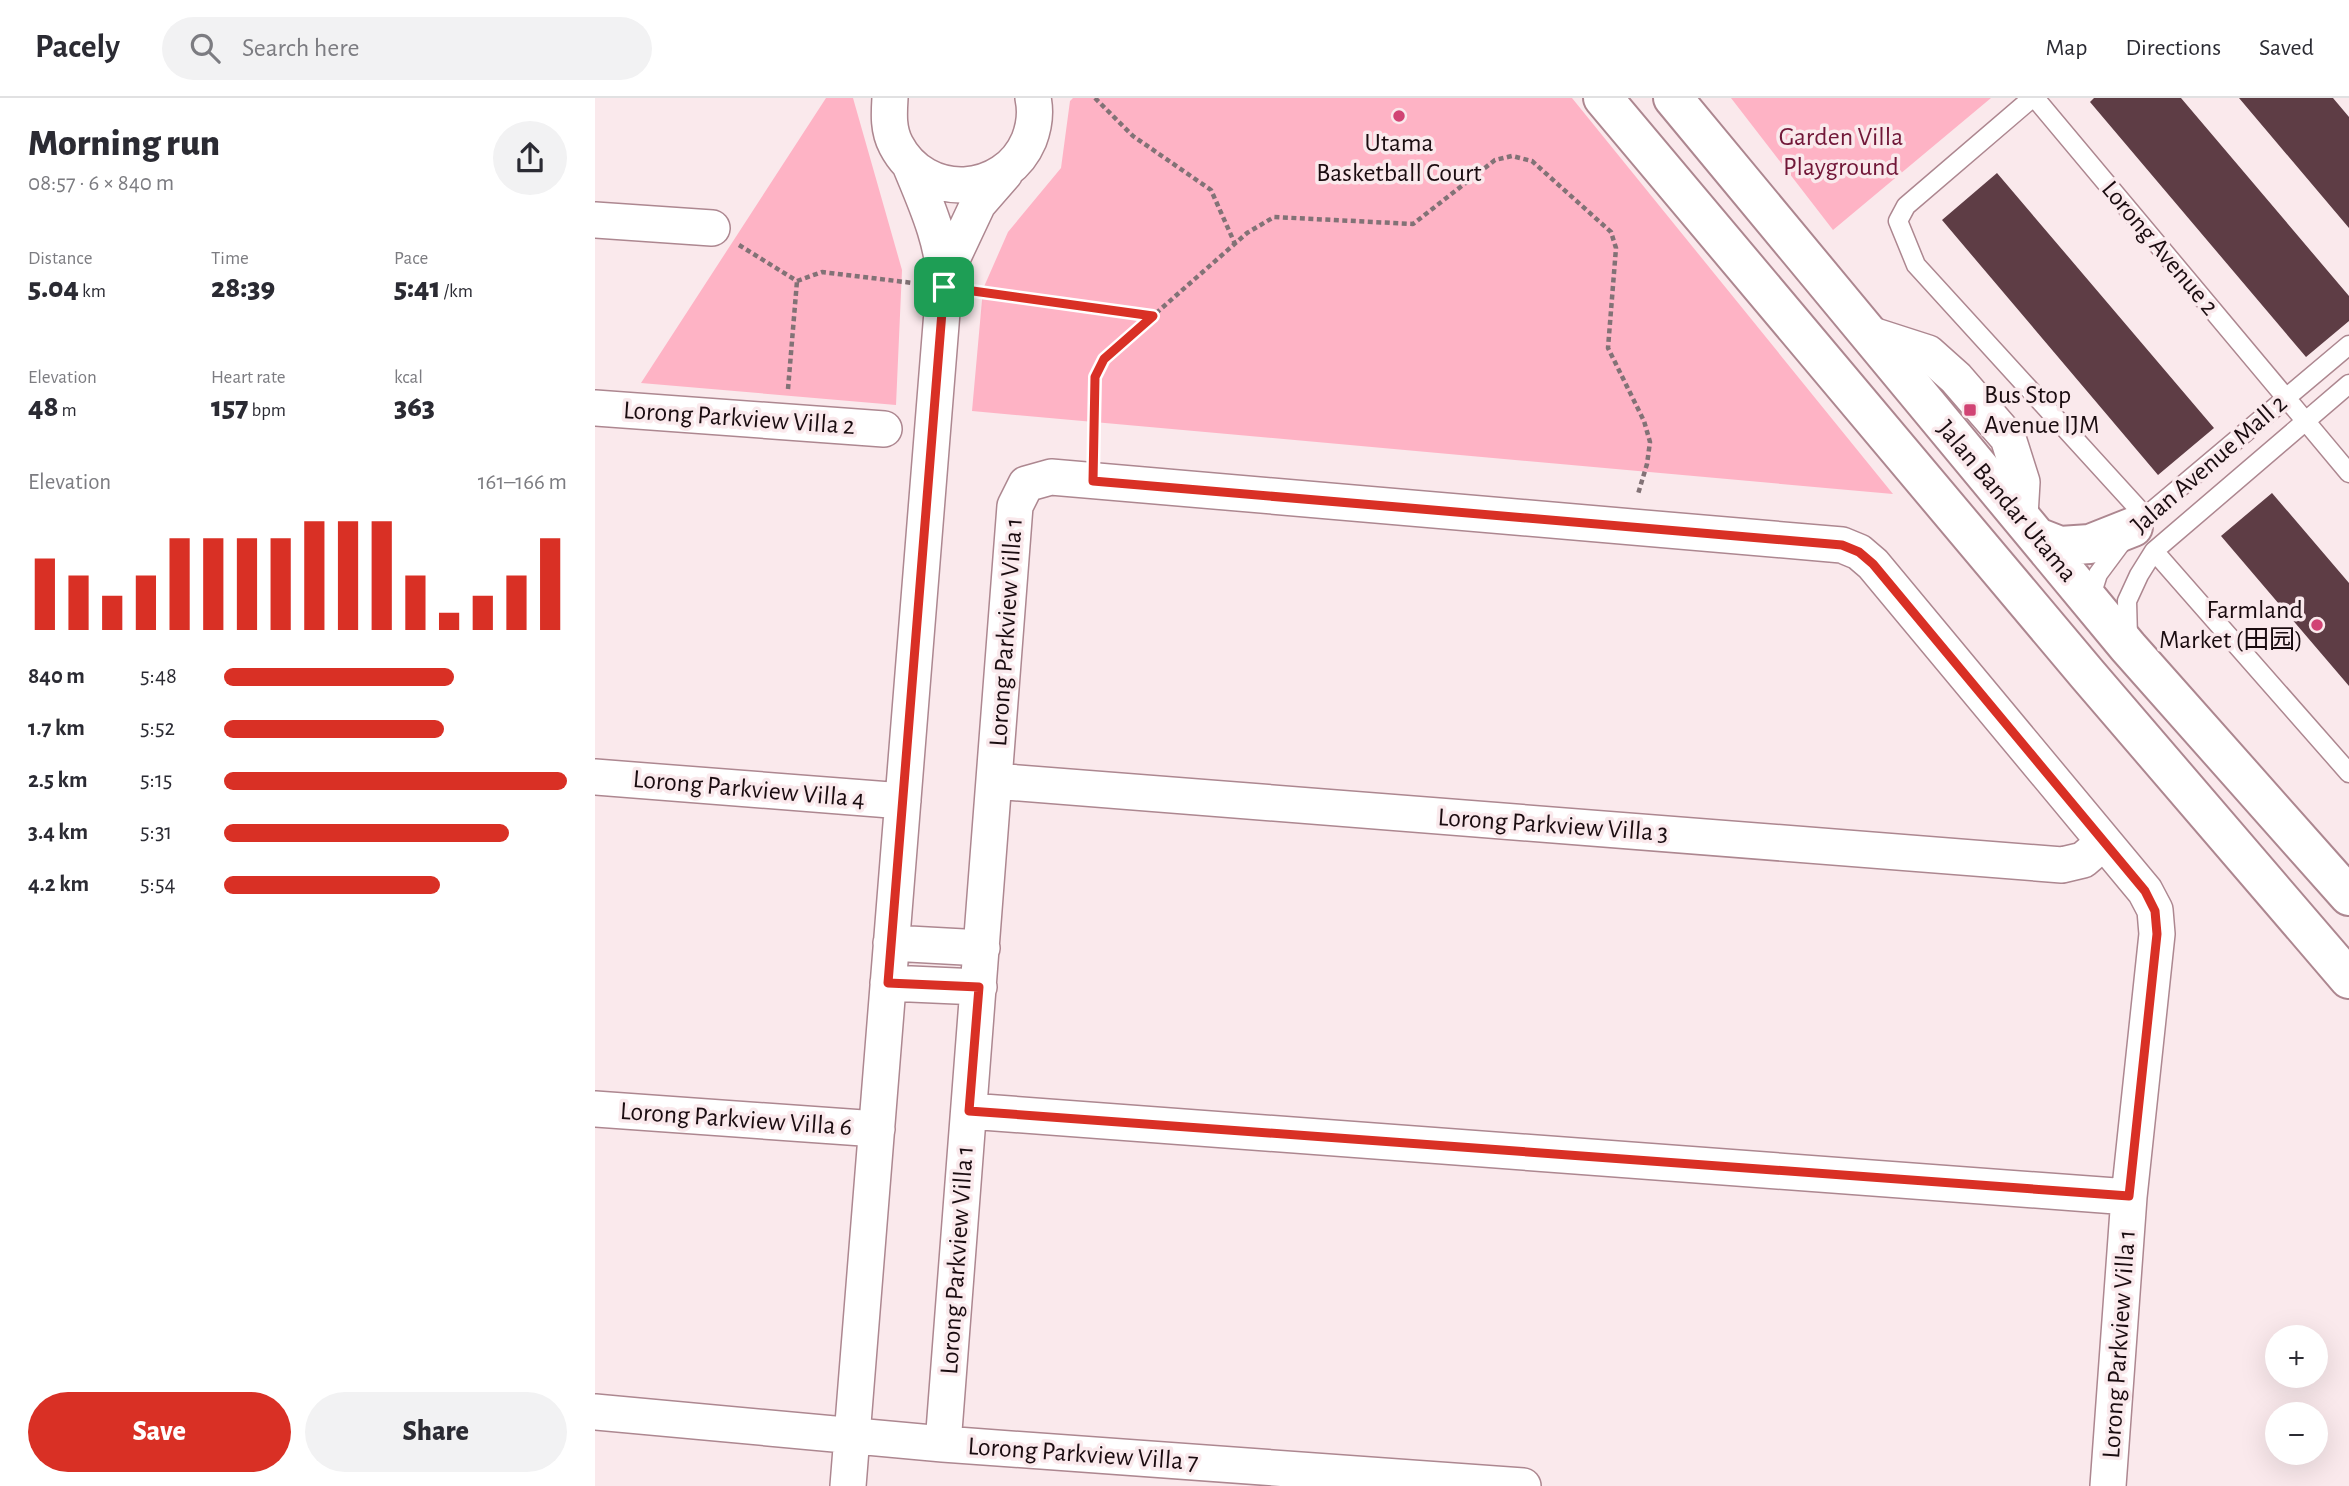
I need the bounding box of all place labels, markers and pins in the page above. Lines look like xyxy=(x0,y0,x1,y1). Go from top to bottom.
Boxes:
marker: Utama Basketball Court xyxy=(1391,108,1407,124)
place label: Utama Basketball Court xyxy=(1316,130,1482,186)
pin xyxy=(914,257,974,317)
place label: Bus Stop Avenue IJM xyxy=(1984,382,2100,438)
marker: Bus Stop Avenue IJM xyxy=(1962,402,1978,418)
place label: Farmland Market (田园) xyxy=(2159,597,2303,653)
marker: Farmland Market (田园) xyxy=(2309,617,2325,633)

